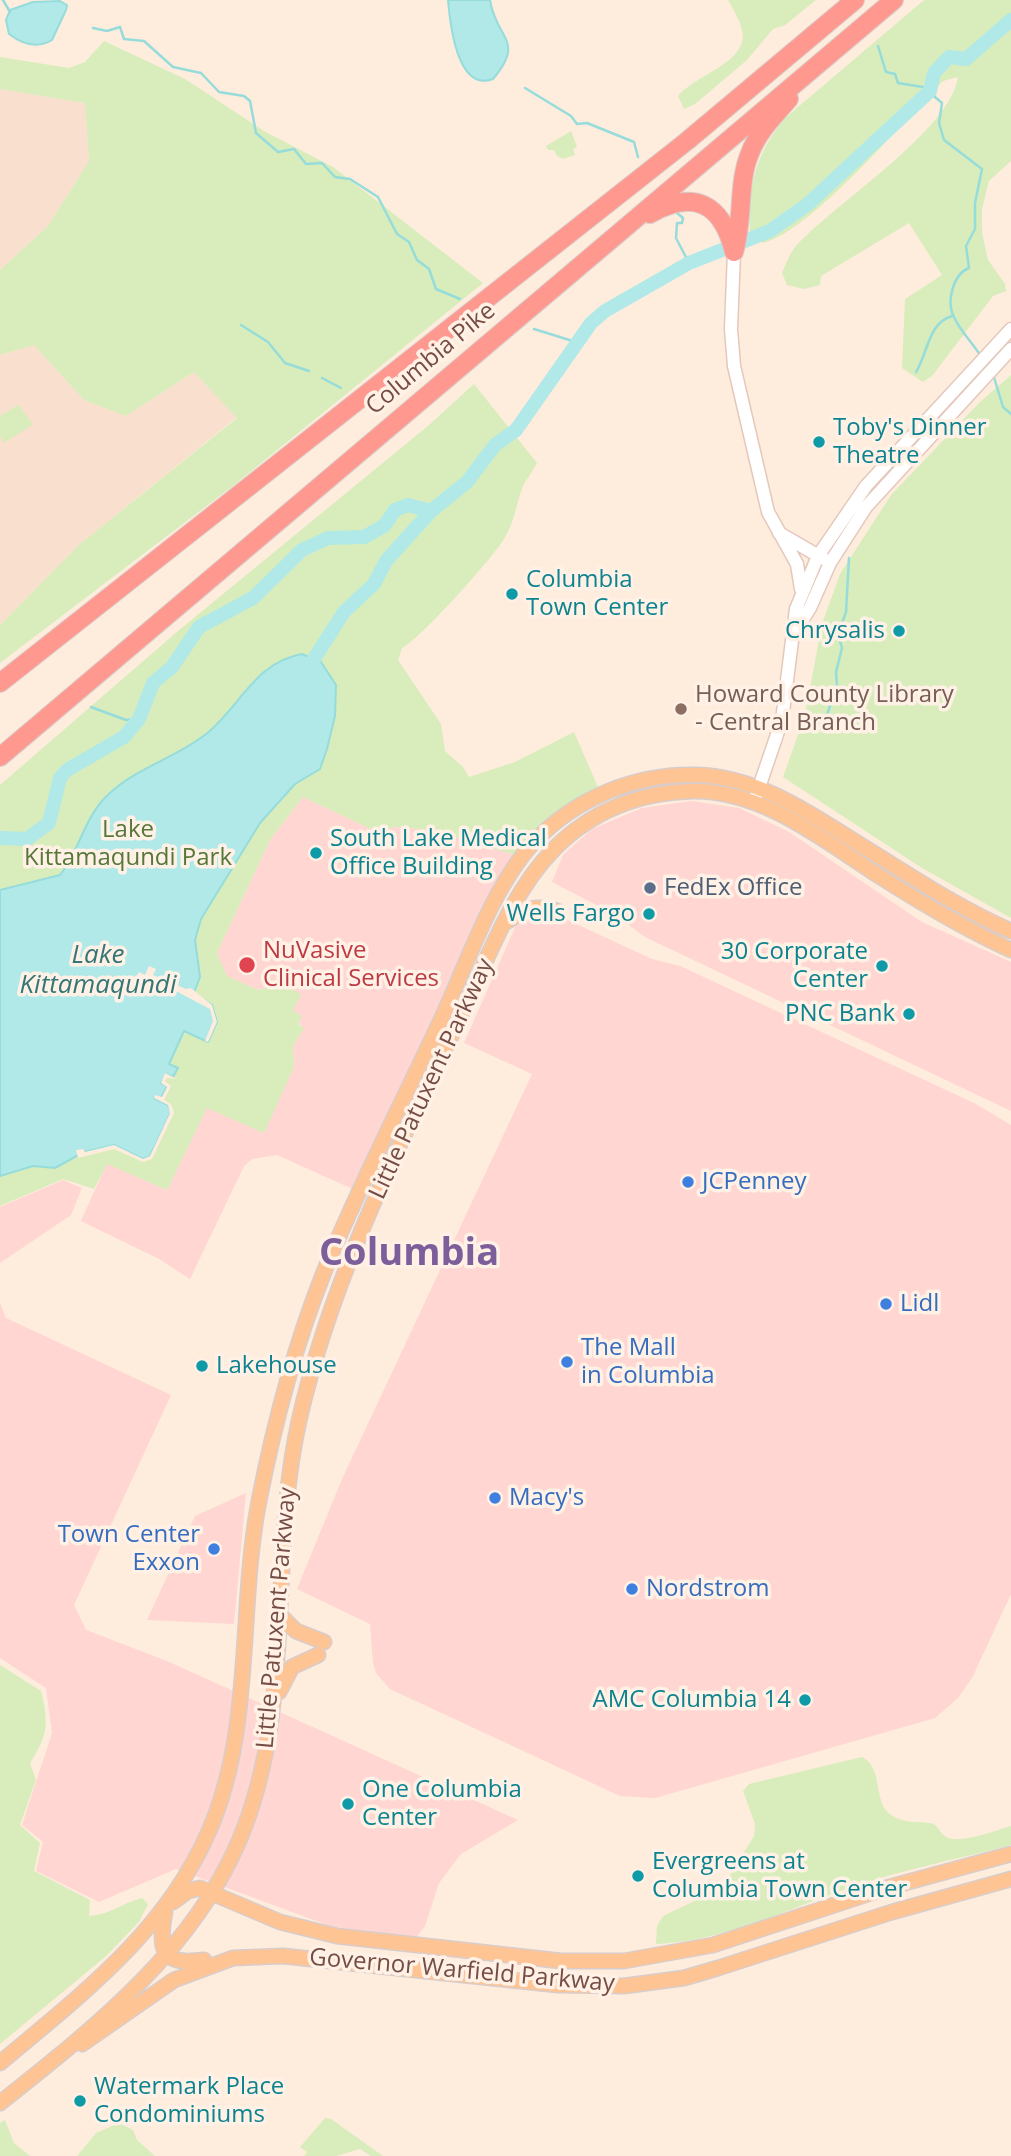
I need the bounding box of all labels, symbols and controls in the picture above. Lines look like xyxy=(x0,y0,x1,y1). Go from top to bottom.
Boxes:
street label: Columbia Pike xyxy=(361,297,501,421)
place label: Toby's Dinner Theatre xyxy=(833,414,986,470)
marker: Toby's Dinner Theatre xyxy=(811,434,827,450)
place label: Columbia Town Center xyxy=(526,566,668,622)
marker: Columbia Town Center xyxy=(504,586,520,602)
place label: Chrysalis xyxy=(785,617,885,645)
marker: Chrysalis xyxy=(891,623,907,639)
place label: Howard County Library - Central Branch xyxy=(695,681,954,737)
marker: Howard County Library - Central Branch xyxy=(673,701,689,717)
park label: Lake Kittamaqundi Park xyxy=(24,816,232,872)
place label: South Lake Medical Office Building xyxy=(330,825,547,881)
marker: South Lake Medical Office Building xyxy=(308,845,324,861)
place label: FedEx Office xyxy=(664,874,803,902)
marker: FedEx Office xyxy=(642,880,658,896)
place label: Wells Fargo xyxy=(507,900,635,928)
marker: Wells Fargo xyxy=(641,906,657,922)
place label: NuVasive Clinical Services xyxy=(263,937,439,993)
place label: 30 Corporate Center xyxy=(721,938,868,994)
water label: Lake Kittamaqundi xyxy=(20,940,176,1002)
street label: Little Patuxent Parkway xyxy=(364,954,500,1204)
marker: NuVasive Clinical Services xyxy=(237,955,257,975)
marker: 30 Corporate Center xyxy=(874,958,890,974)
place label: PNC Bank xyxy=(785,1000,895,1028)
marker: PNC Bank xyxy=(901,1006,917,1022)
place label: JCPenney xyxy=(702,1168,806,1196)
marker: JCPenney xyxy=(680,1174,696,1190)
district label: Columbia xyxy=(319,1231,499,1277)
place label: Lidl xyxy=(900,1290,939,1318)
marker: Lidl xyxy=(878,1296,894,1312)
place label: The Mall in Columbia xyxy=(581,1334,715,1390)
place label: Lakehouse xyxy=(216,1352,337,1380)
marker: The Mall in Columbia xyxy=(559,1354,575,1370)
marker: Lakehouse xyxy=(194,1358,210,1374)
place label: Macy's xyxy=(509,1484,584,1512)
street label: Little Patuxent Parkway xyxy=(251,1486,303,1750)
marker: Macy's xyxy=(487,1490,503,1506)
place label: Town Center Exxon xyxy=(58,1521,200,1577)
marker: Town Center Exxon xyxy=(206,1541,222,1557)
place label: Nordstrom xyxy=(646,1575,769,1603)
marker: Nordstrom xyxy=(624,1581,640,1597)
place label: AMC Columbia 14 xyxy=(593,1686,791,1714)
marker: AMC Columbia 14 xyxy=(797,1692,813,1708)
place label: One Columbia Center xyxy=(362,1776,522,1832)
marker: One Columbia Center xyxy=(340,1796,356,1812)
place label: Evergreens at Columbia Town Center xyxy=(652,1848,907,1904)
marker: Evergreens at Columbia Town Center xyxy=(630,1868,646,1884)
street label: Governor Warfield Parkway xyxy=(308,1943,616,1999)
place label: Watermark Place Condominiums xyxy=(94,2073,284,2129)
marker: Watermark Place Condominiums xyxy=(72,2093,88,2109)

